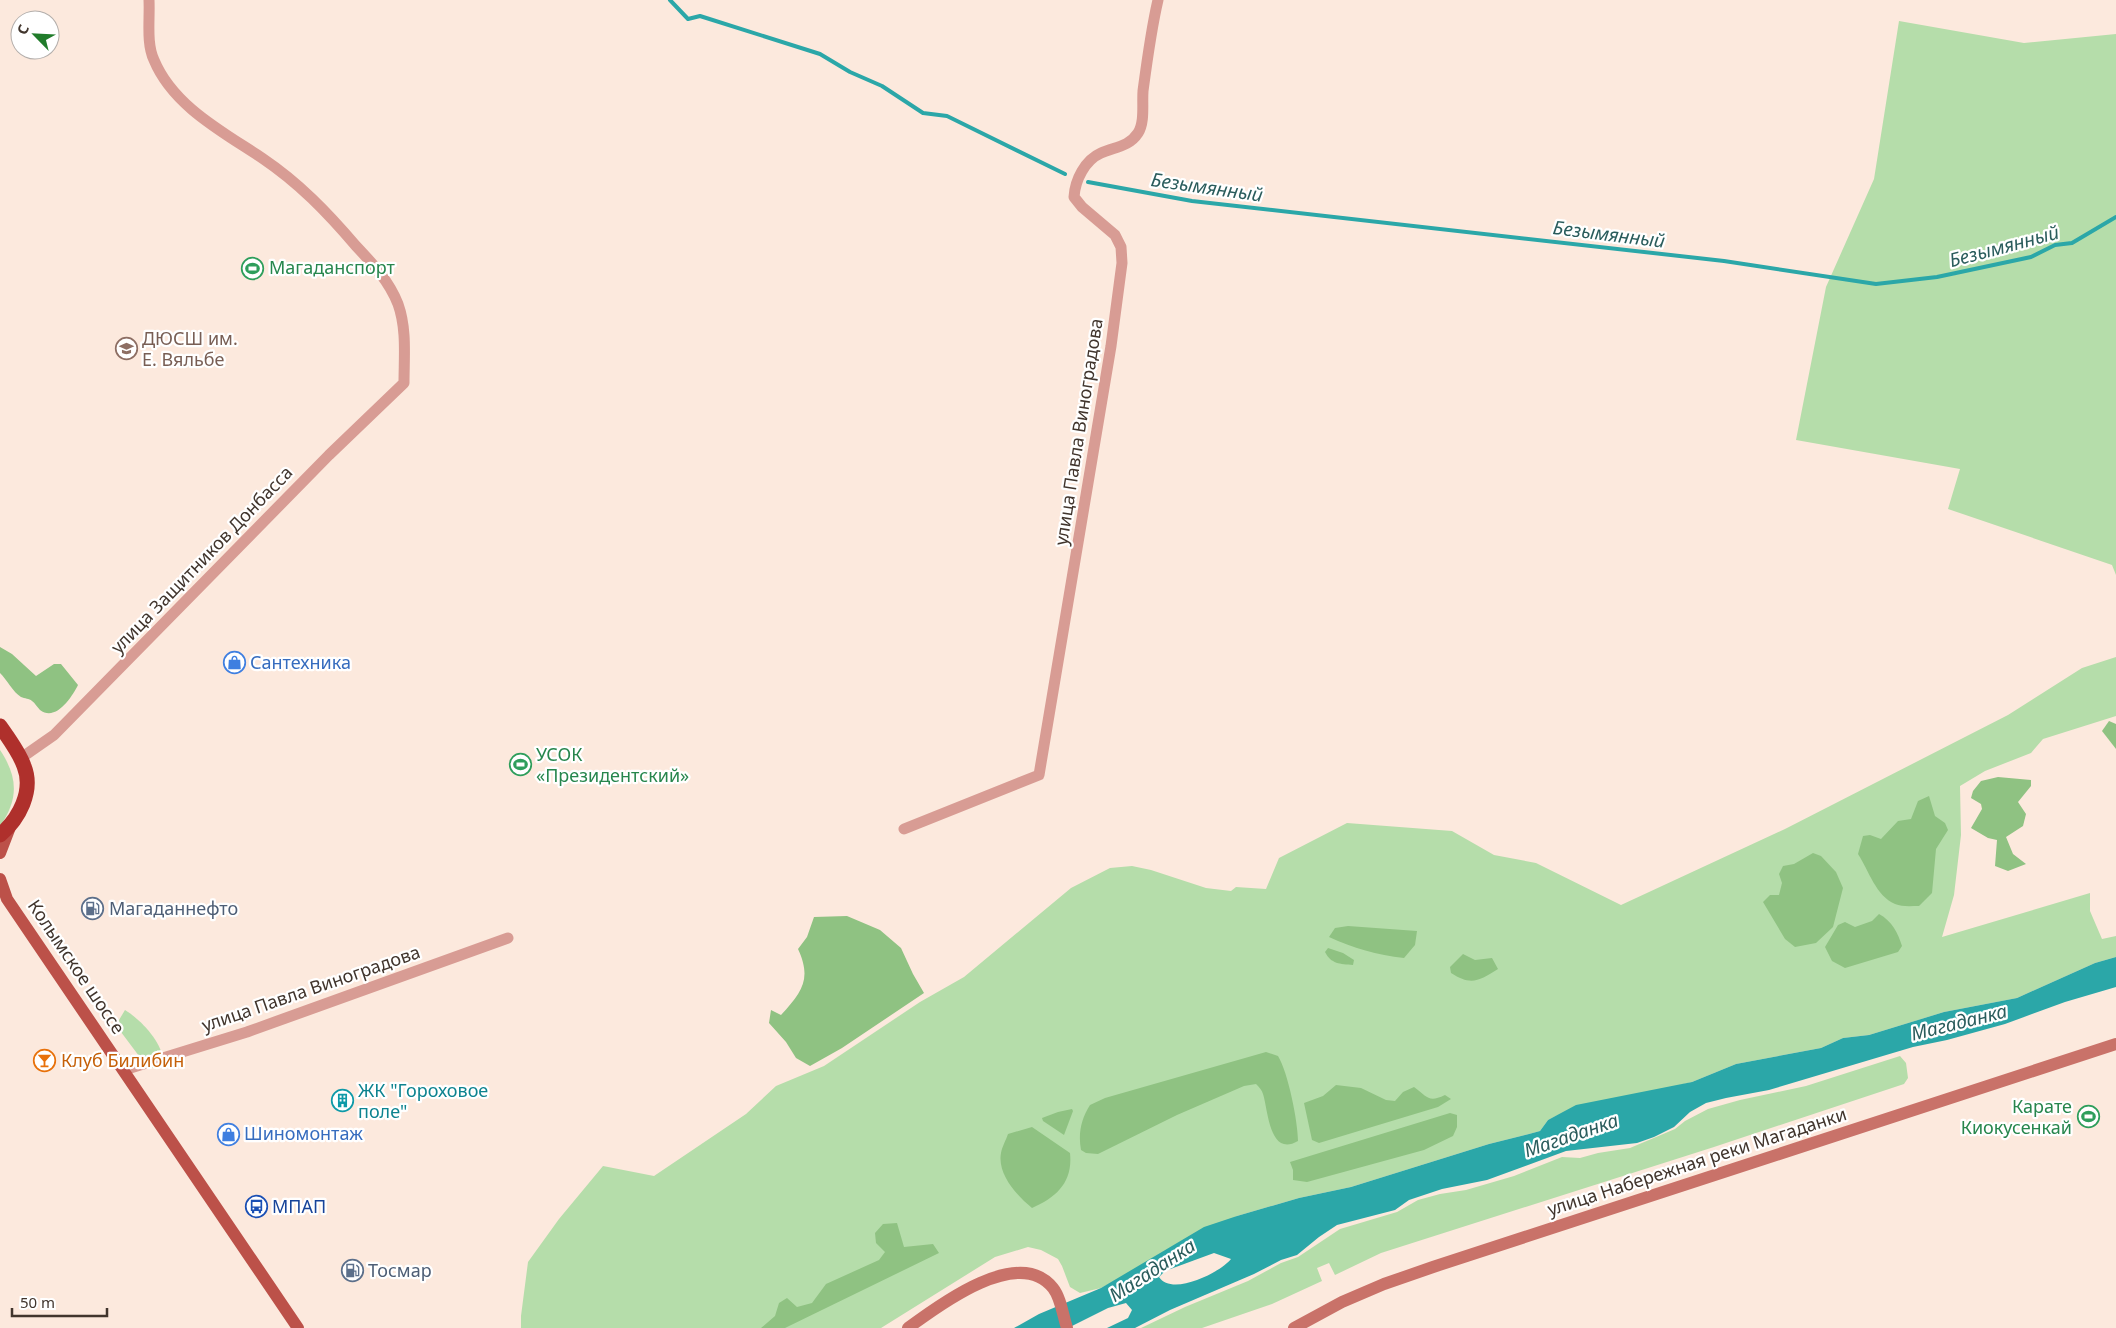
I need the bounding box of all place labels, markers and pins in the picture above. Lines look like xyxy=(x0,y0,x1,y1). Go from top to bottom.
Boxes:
place label: Магаданспорт xyxy=(269,255,395,279)
sports icon: Магаданспорт xyxy=(241,256,265,280)
place label: ДЮСШ им. Е. Вяльбе xyxy=(142,326,238,371)
school or university icon: ДЮСШ им. Е. Вяльбе xyxy=(114,337,138,361)
place label: Сантехника xyxy=(250,650,351,674)
shop icon: Сантехника xyxy=(222,651,246,675)
place label: УСОК «Президентский» xyxy=(536,742,689,787)
sports icon: УСОК «Президентский» xyxy=(508,753,532,777)
place label: Магаданнефто xyxy=(109,896,238,920)
fuel station icon: Магаданнефто xyxy=(81,897,105,921)
place label: Клуб Билибин xyxy=(61,1048,184,1072)
bar icon: Клуб Билибин xyxy=(33,1049,57,1073)
place label: ЖК "Гороховое поле" xyxy=(358,1078,488,1123)
building icon: ЖК "Гороховое поле" xyxy=(330,1089,354,1113)
place label: Карате Киокусенкай xyxy=(1961,1094,2072,1139)
sports icon: Карате Киокусенкай xyxy=(2076,1105,2100,1129)
place label: Шиномонтаж xyxy=(244,1121,363,1145)
shop icon: Шиномонтаж xyxy=(216,1122,240,1146)
place label: МПАП xyxy=(272,1194,326,1218)
bus stop icon: МПАП xyxy=(244,1195,268,1219)
place label: Тосмар xyxy=(368,1258,432,1282)
fuel station icon: Тосмар xyxy=(340,1259,364,1283)

